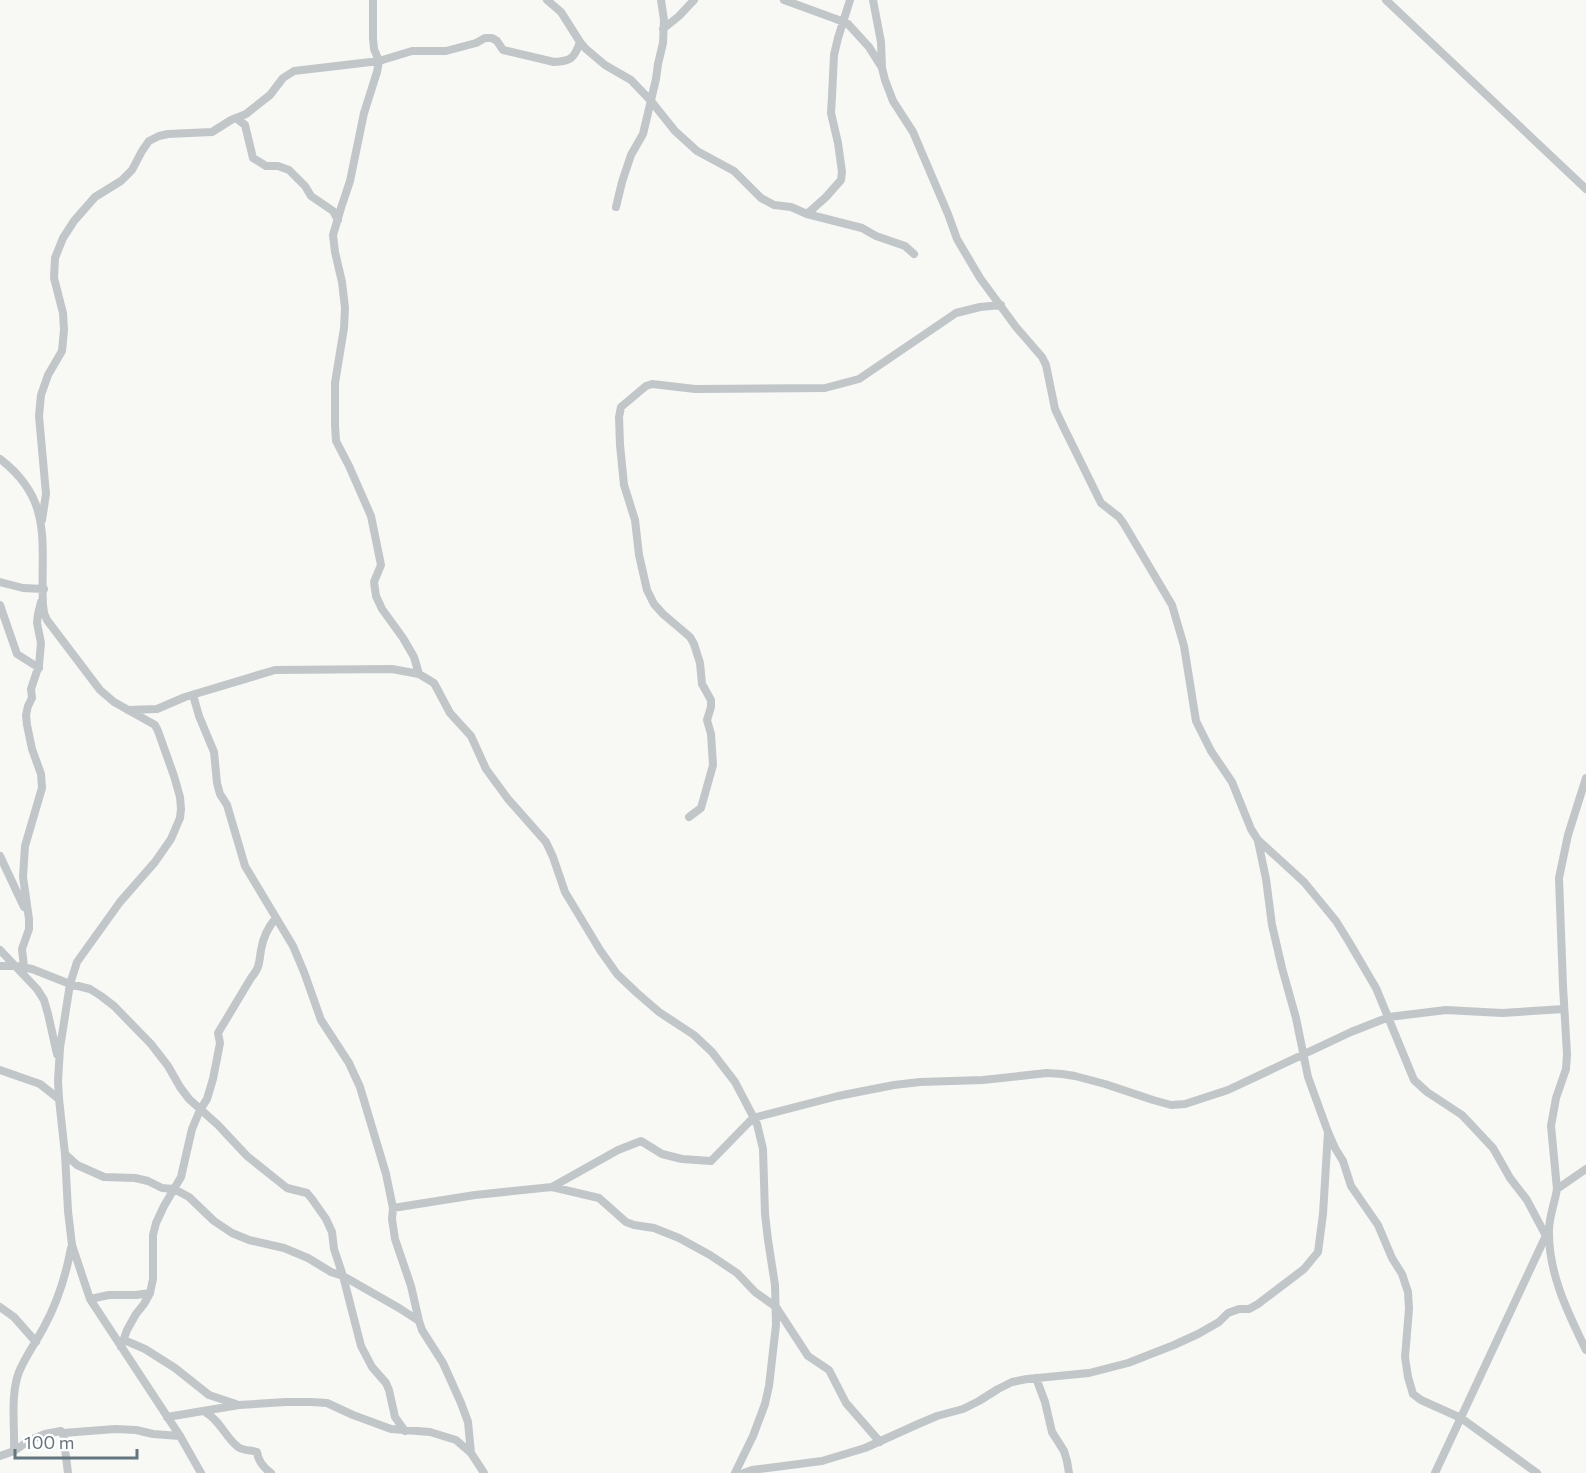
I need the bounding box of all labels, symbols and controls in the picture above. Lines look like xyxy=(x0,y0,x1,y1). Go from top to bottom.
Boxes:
scale bar xyxy=(15,1422,136,1460)
text: 100 m xyxy=(24,1431,74,1453)

